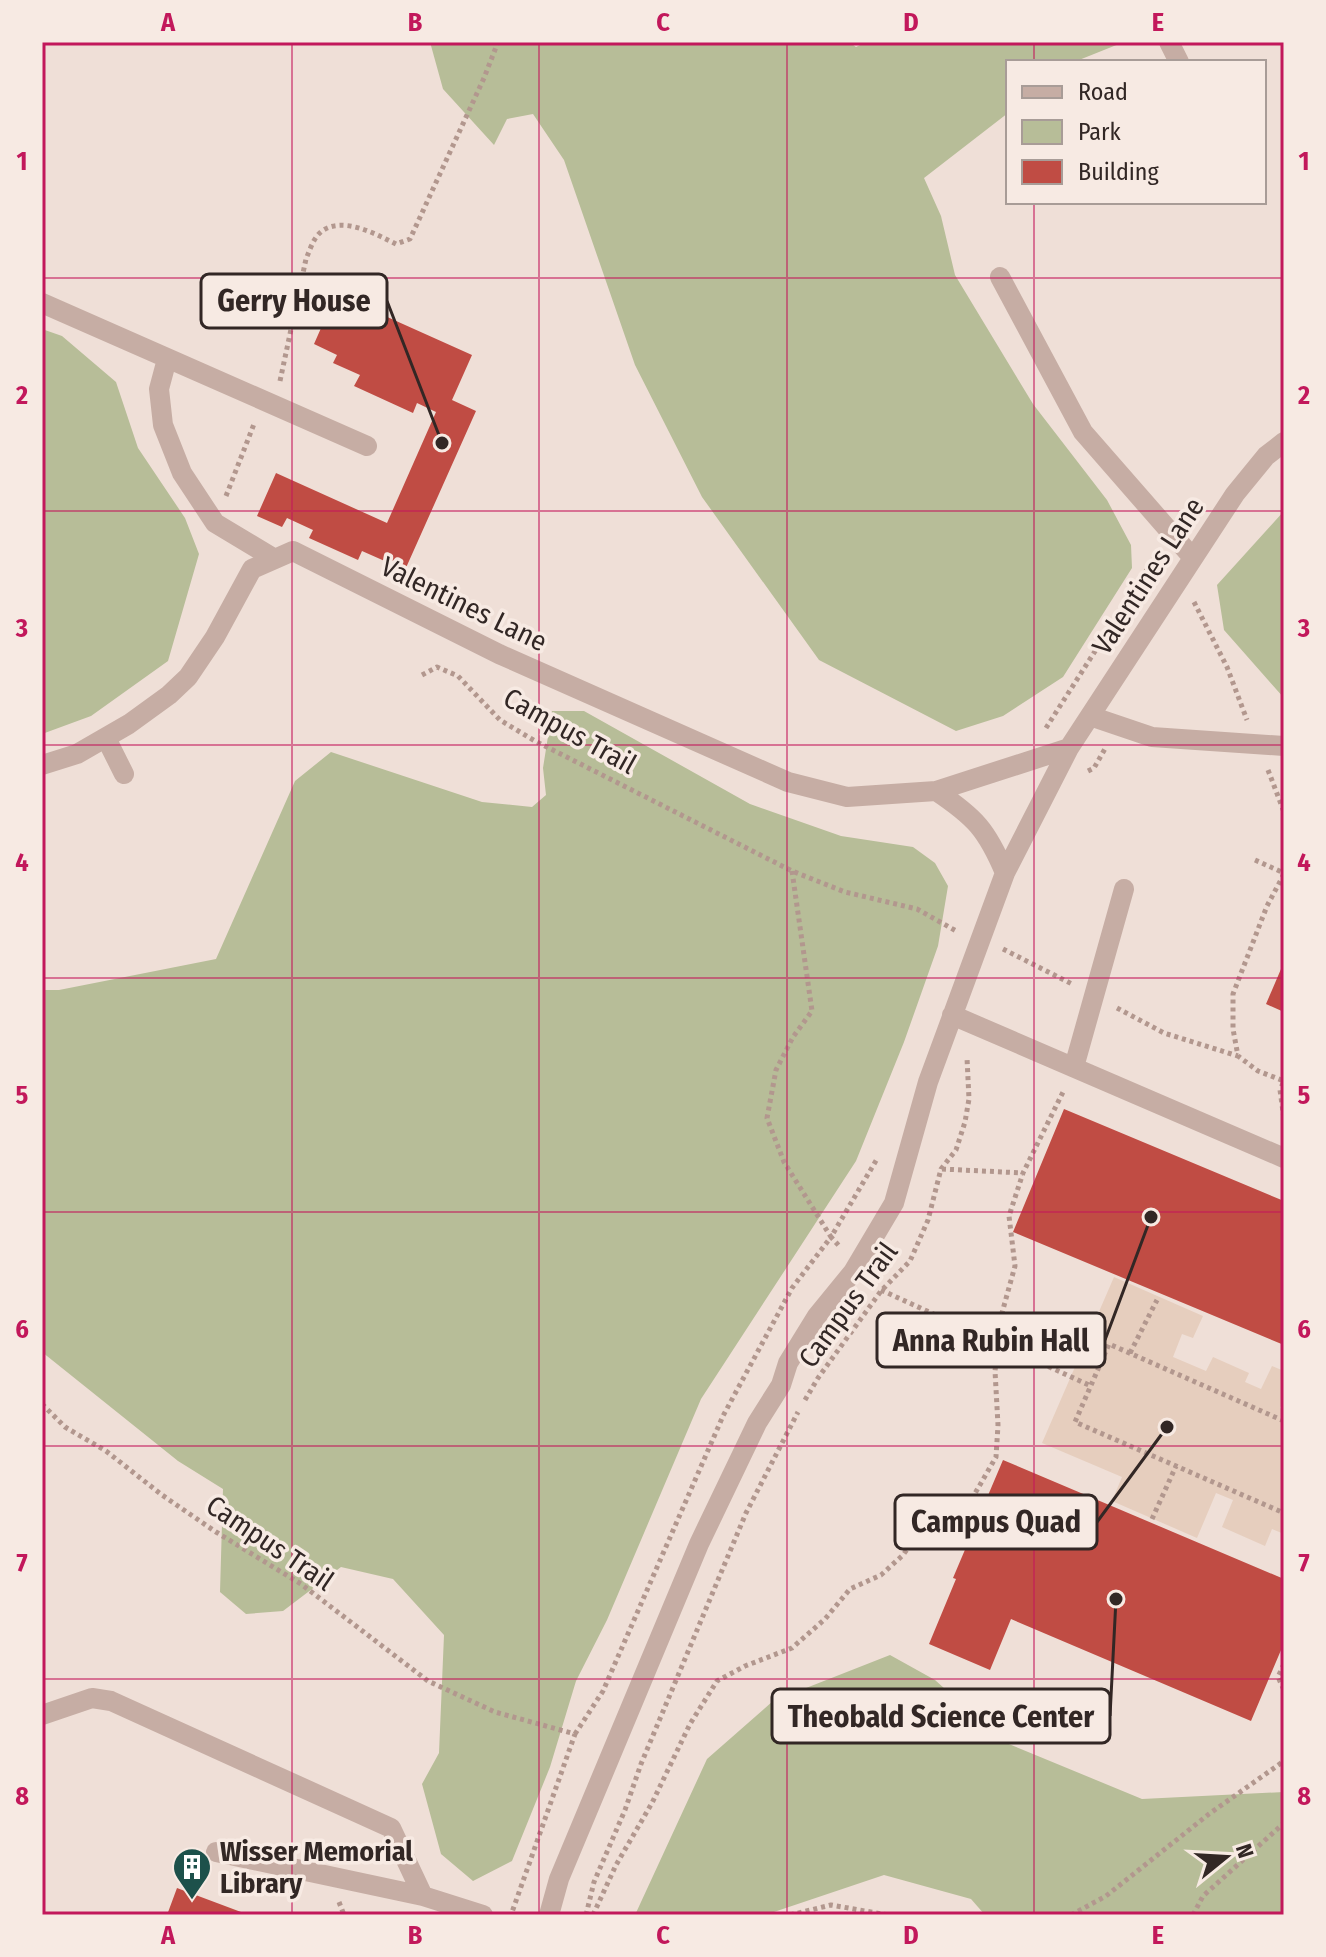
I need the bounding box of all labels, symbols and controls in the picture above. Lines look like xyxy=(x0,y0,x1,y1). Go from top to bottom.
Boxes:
text: A xyxy=(160,7,176,38)
text: B xyxy=(408,7,423,38)
text: C xyxy=(656,7,670,38)
text: D xyxy=(903,7,919,38)
text: E xyxy=(1152,7,1164,38)
legend xyxy=(1006,60,1266,204)
text: Road xyxy=(1078,78,1128,106)
text: Park xyxy=(1078,118,1121,146)
text: 1 xyxy=(17,146,28,177)
text: 1 xyxy=(1299,146,1310,177)
text: Building xyxy=(1078,158,1160,186)
callout: Gerry House xyxy=(201,274,387,328)
text: Gerry House xyxy=(217,283,371,319)
text: 2 xyxy=(15,380,28,411)
text: 2 xyxy=(1297,380,1310,411)
street label: Valentines Lane xyxy=(1085,491,1211,661)
street label: Valentines Lane xyxy=(376,550,552,658)
text: 3 xyxy=(15,613,28,644)
text: 3 xyxy=(1297,613,1310,644)
street label: Campus Trail xyxy=(498,681,642,781)
text: 4 xyxy=(15,847,29,878)
text: 4 xyxy=(1297,847,1311,878)
text: 5 xyxy=(16,1080,29,1111)
text: 5 xyxy=(1298,1080,1311,1111)
street label: Campus Trail xyxy=(792,1236,904,1374)
callout: Anna Rubin Hall xyxy=(877,1313,1105,1367)
text: 6 xyxy=(15,1314,29,1345)
text: 6 xyxy=(1297,1314,1311,1345)
text: Anna Rubin Hall xyxy=(892,1323,1090,1359)
street label: Campus Trail xyxy=(200,1488,340,1598)
callout: Campus Quad xyxy=(895,1495,1097,1549)
text: Campus Quad xyxy=(911,1504,1081,1540)
text: 7 xyxy=(16,1548,28,1579)
text: 7 xyxy=(1298,1548,1310,1579)
callout: Theobald Science Center xyxy=(772,1689,1110,1743)
text: Theobald Science Center xyxy=(788,1699,1095,1735)
text: 8 xyxy=(15,1781,29,1812)
text: 8 xyxy=(1297,1781,1311,1812)
north arrow xyxy=(1186,1817,1266,1897)
place label: Wisser Memorial Library xyxy=(220,1835,413,1900)
text: N xyxy=(1230,1841,1259,1861)
building icon: Wisser Memorial Library xyxy=(171,1846,213,1901)
text: A xyxy=(160,1920,176,1951)
text: B xyxy=(408,1920,423,1951)
text: C xyxy=(656,1920,670,1951)
text: D xyxy=(903,1920,919,1951)
text: E xyxy=(1152,1920,1164,1951)

